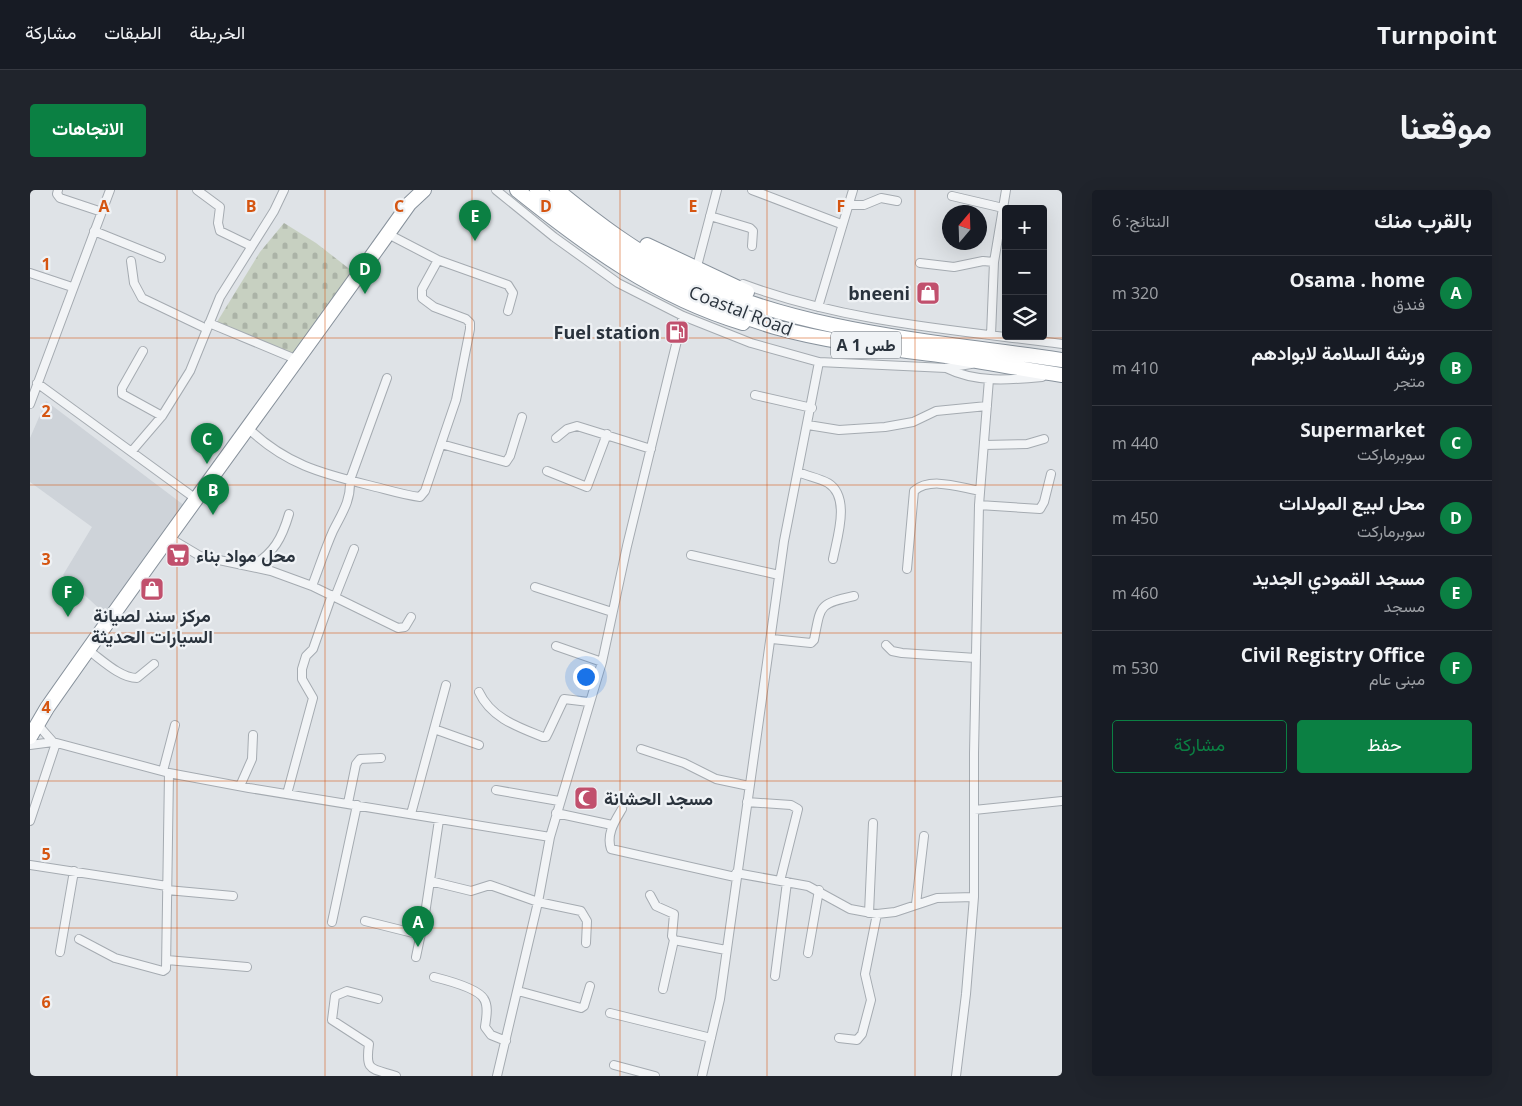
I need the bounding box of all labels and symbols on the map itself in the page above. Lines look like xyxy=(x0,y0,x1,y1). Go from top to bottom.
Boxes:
text: A xyxy=(98,195,110,217)
text: B xyxy=(246,195,256,217)
text: C xyxy=(394,195,404,217)
text: D xyxy=(540,195,552,217)
text: E xyxy=(689,195,698,217)
text: F xyxy=(837,195,845,217)
pin: E xyxy=(459,200,491,241)
north arrow xyxy=(942,205,987,250)
text: 1 xyxy=(41,253,51,275)
pin: D xyxy=(349,253,381,294)
street label: Coastal Road xyxy=(686,279,796,341)
shop icon: bneeni xyxy=(915,280,941,306)
place label: bneeni xyxy=(848,281,910,305)
fuel station icon: Fuel station xyxy=(664,319,690,345)
place label: Fuel station xyxy=(554,320,660,344)
road number: A 1 طس xyxy=(831,332,901,358)
text: 2 xyxy=(41,400,51,422)
pin: C xyxy=(191,423,223,464)
pin: B xyxy=(197,474,229,515)
supermarket icon: محل مواد بناء xyxy=(165,542,191,568)
place label: محل مواد بناء xyxy=(196,543,296,567)
text: 3 xyxy=(41,548,51,570)
pin: F xyxy=(52,576,84,617)
shop icon: مركز سند لصيانة السيارات الحديثة xyxy=(139,576,165,602)
place label: مركز سند لصيانة السيارات الحديثة xyxy=(91,603,213,648)
your location xyxy=(573,664,599,690)
text: 4 xyxy=(41,696,51,718)
mosque icon: مسجد الحشانة xyxy=(573,785,599,811)
place label: مسجد الحشانة xyxy=(604,786,713,810)
text: 5 xyxy=(41,843,51,865)
pin: A xyxy=(402,906,434,947)
text: 6 xyxy=(41,991,51,1013)

